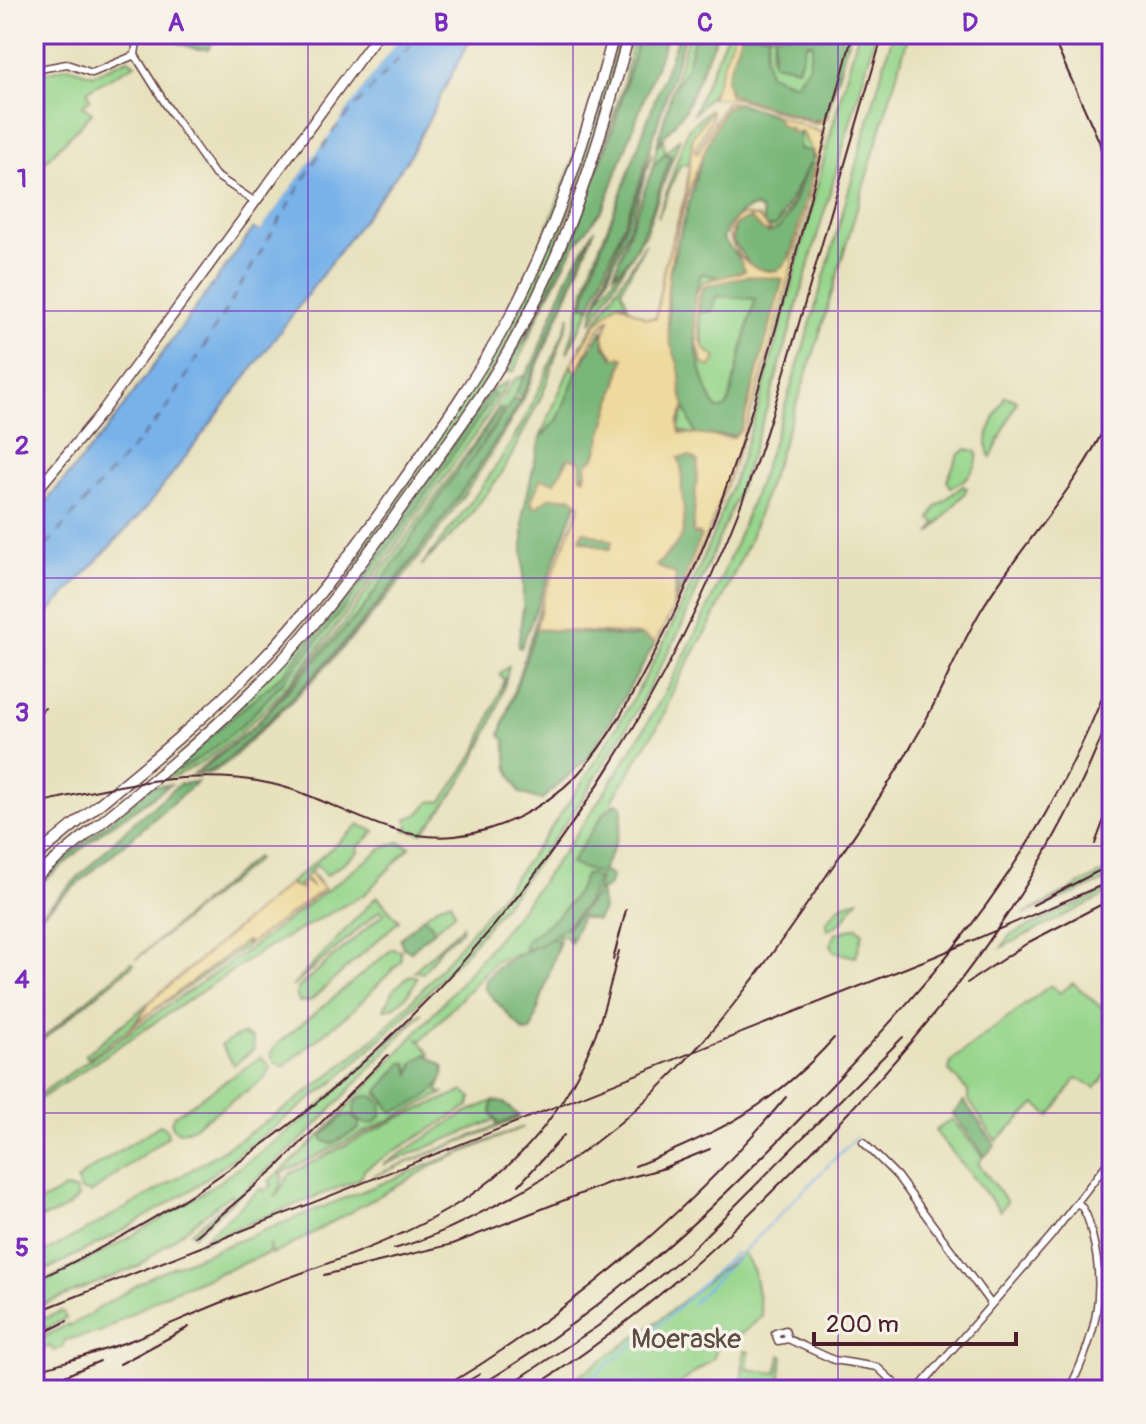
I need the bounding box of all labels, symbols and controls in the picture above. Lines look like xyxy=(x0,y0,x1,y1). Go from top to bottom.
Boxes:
text: A xyxy=(168,7,185,39)
text: B xyxy=(434,7,448,39)
text: C xyxy=(697,7,713,39)
text: D xyxy=(962,7,978,39)
text: 1 xyxy=(17,163,27,195)
text: 2 xyxy=(15,430,29,462)
text: 3 xyxy=(15,697,29,729)
text: 4 xyxy=(14,964,30,996)
text: 5 xyxy=(15,1232,29,1264)
scale bar xyxy=(814,1296,1016,1346)
text: 200 m xyxy=(826,1310,899,1339)
park label: Moeraske xyxy=(631,1322,741,1357)

